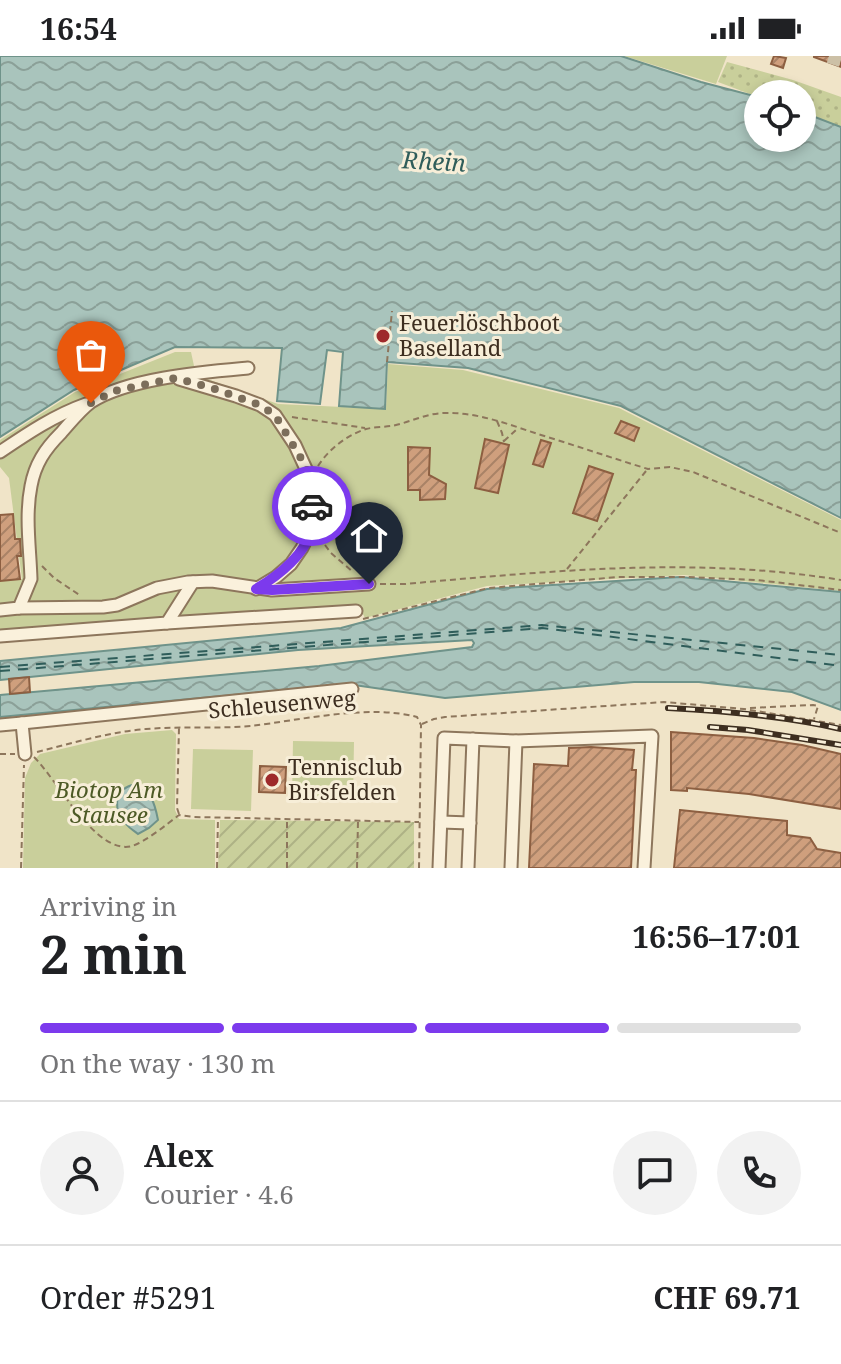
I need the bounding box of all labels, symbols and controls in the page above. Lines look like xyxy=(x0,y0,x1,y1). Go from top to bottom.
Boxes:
text: 16:54 xyxy=(40,8,117,49)
map controls xyxy=(744,80,816,152)
button: locate xyxy=(744,80,816,152)
water label: Rhein xyxy=(400,142,467,179)
place label: Feuerlöschboot Baselland xyxy=(399,307,560,362)
pin xyxy=(57,321,125,403)
marker: Feuerlöschboot Baselland xyxy=(374,327,392,345)
icon: bag xyxy=(69,333,113,377)
courier xyxy=(272,466,352,546)
icon: car xyxy=(290,484,334,528)
pin xyxy=(335,502,403,584)
icon: home xyxy=(347,514,391,558)
street label: Schleusenweg xyxy=(207,682,357,724)
place label: Tennisclub Birsfelden xyxy=(288,751,403,806)
marker: Tennisclub Birsfelden xyxy=(263,771,281,789)
park label: Biotop Am Stausee xyxy=(54,774,163,829)
text: Arriving in xyxy=(40,888,177,924)
text: 16:56–17:01 xyxy=(632,916,801,957)
text: 2 min xyxy=(40,918,187,989)
text: On the way · 130 m xyxy=(40,1045,275,1081)
button: person xyxy=(40,1131,124,1215)
button: chat xyxy=(613,1131,697,1215)
button: phone xyxy=(717,1131,801,1215)
text: Alex xyxy=(144,1135,214,1176)
text: Courier · 4.6 xyxy=(144,1176,294,1212)
text: Order #5291 xyxy=(40,1277,217,1318)
text: CHF 69.71 xyxy=(653,1277,801,1318)

